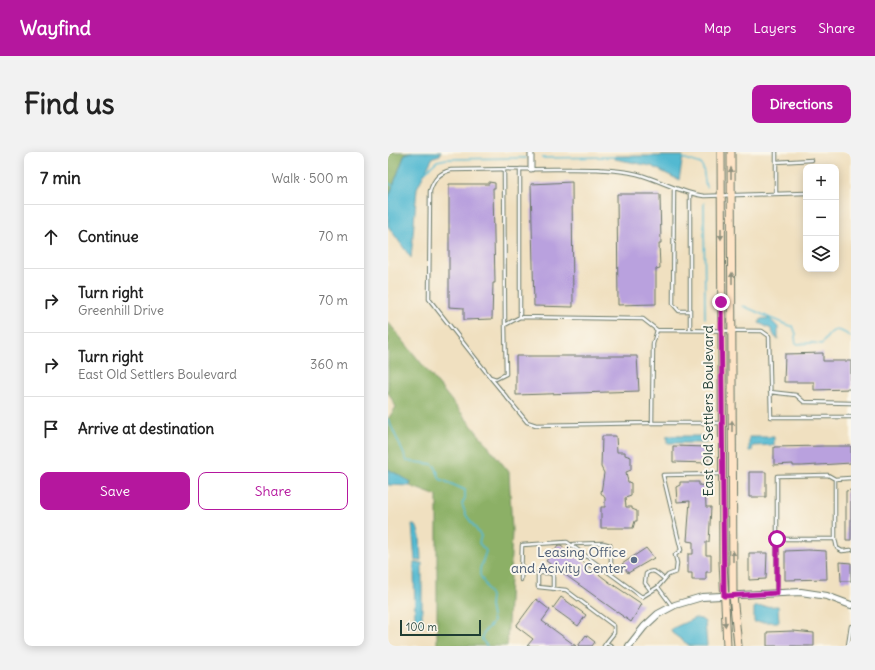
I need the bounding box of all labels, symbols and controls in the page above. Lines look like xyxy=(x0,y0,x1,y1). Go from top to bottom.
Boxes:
text: Wayfind xyxy=(20,16,91,40)
text: Map xyxy=(704,19,731,37)
text: Layers xyxy=(753,19,796,37)
text: Share xyxy=(818,19,855,37)
button: Directions xyxy=(752,85,851,123)
text: Find us xyxy=(24,86,115,122)
map controls xyxy=(803,164,839,272)
button: + xyxy=(803,164,839,200)
one-way arrow xyxy=(728,166,734,179)
text: 7 min xyxy=(40,167,81,189)
text: Walk · 500 m xyxy=(271,170,348,187)
button: − xyxy=(803,200,839,236)
icon: ahead xyxy=(40,226,62,248)
text: Continue xyxy=(78,227,139,246)
text: 70 m xyxy=(319,228,348,245)
one-way arrow xyxy=(718,228,724,241)
button: layers xyxy=(803,236,839,272)
one-way arrow xyxy=(729,271,735,284)
text: Turn right xyxy=(78,283,143,302)
icon: right xyxy=(40,290,62,312)
text: 70 m xyxy=(319,292,348,309)
route end xyxy=(712,293,730,311)
text: Greenhill Drive xyxy=(78,302,164,319)
street label: East Old Settlers Boulevard xyxy=(699,325,717,497)
text: Turn right xyxy=(78,347,143,366)
icon: right xyxy=(40,354,62,376)
text: 360 m xyxy=(310,356,348,373)
text: East Old Settlers Boulevard xyxy=(78,366,237,383)
icon: arrive xyxy=(40,418,62,440)
text: Arrive at destination xyxy=(78,419,214,438)
one-way arrow xyxy=(729,419,735,432)
button: Save xyxy=(40,472,190,510)
button: Share xyxy=(198,472,348,510)
route start xyxy=(768,530,786,548)
place label: Leasing Office and Acivity Center xyxy=(511,543,626,577)
one-way arrow xyxy=(730,549,736,562)
marker: Leasing Office and Acivity Center xyxy=(629,555,639,565)
one-way arrow xyxy=(721,615,728,627)
scale bar xyxy=(400,618,481,637)
text: 100 m xyxy=(406,620,437,634)

